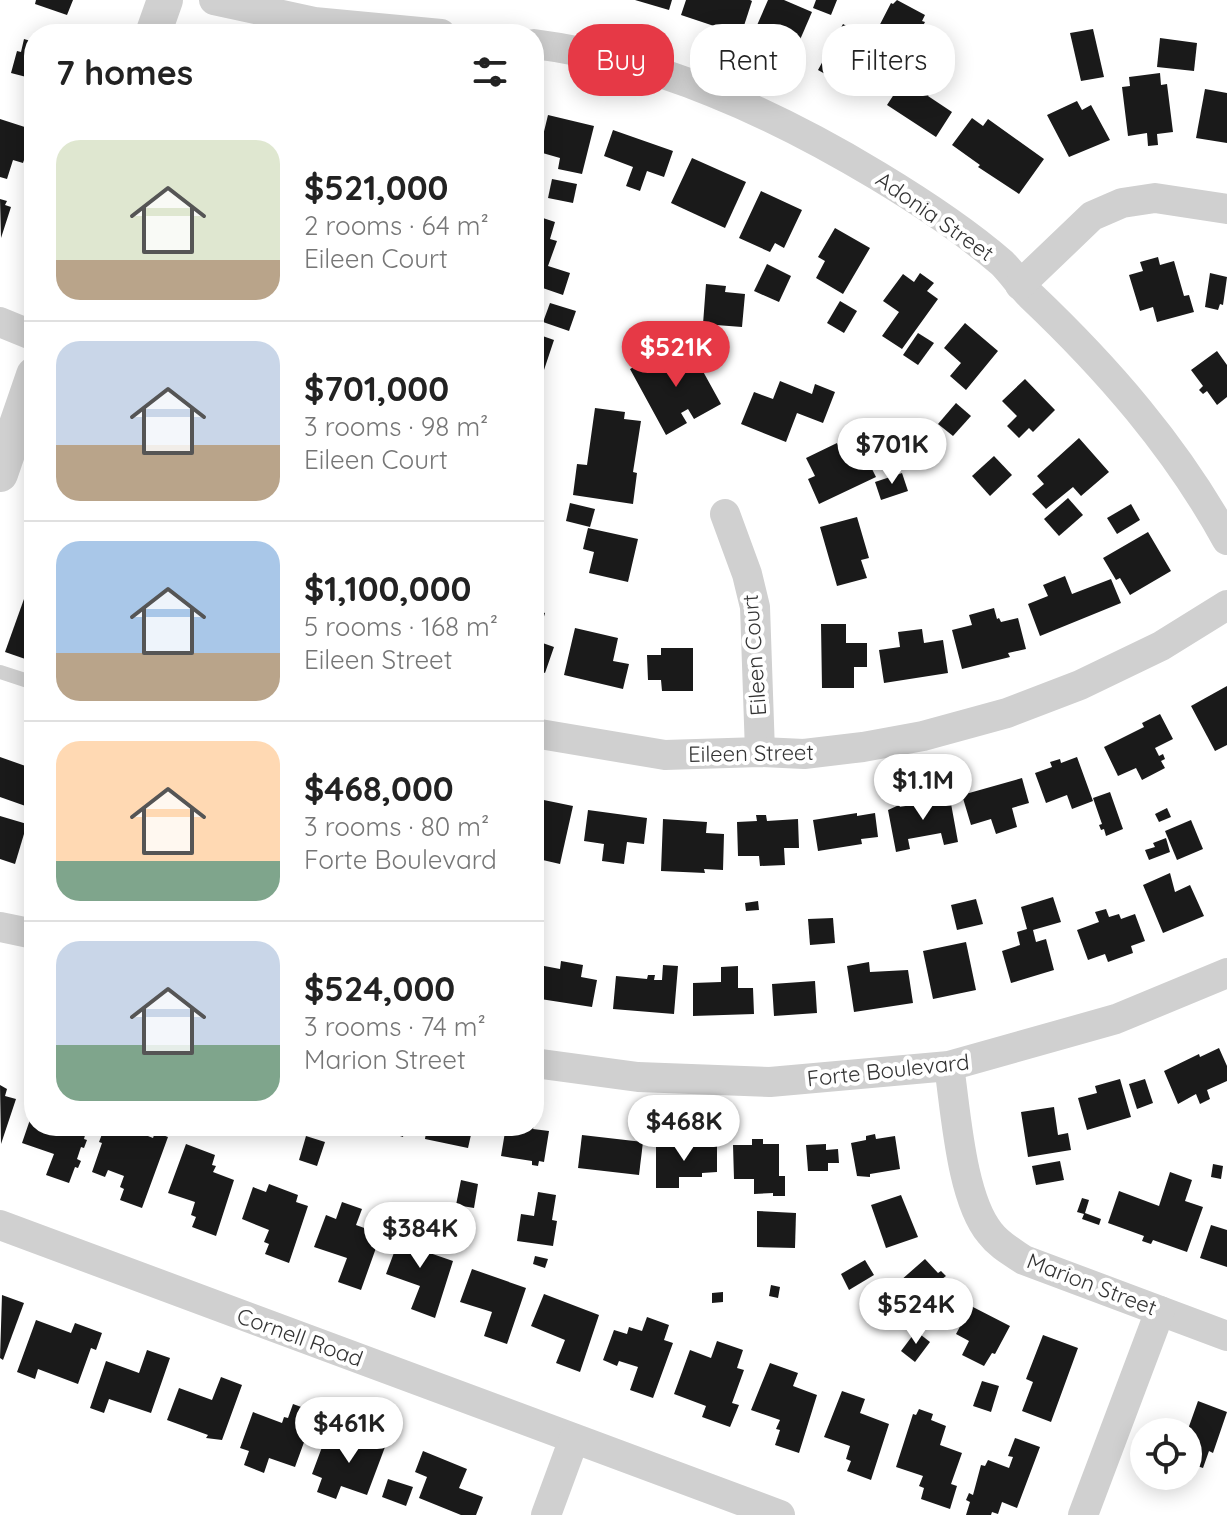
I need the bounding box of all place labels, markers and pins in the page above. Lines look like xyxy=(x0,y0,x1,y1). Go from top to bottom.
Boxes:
pin: $521K xyxy=(620,321,732,389)
pin: $701K xyxy=(836,418,948,486)
pin: $1.1M xyxy=(867,754,979,822)
pin: $468K xyxy=(628,1095,740,1163)
pin: $384K xyxy=(364,1202,476,1270)
pin: $524K xyxy=(860,1278,972,1346)
pin: $461K xyxy=(293,1397,405,1465)

